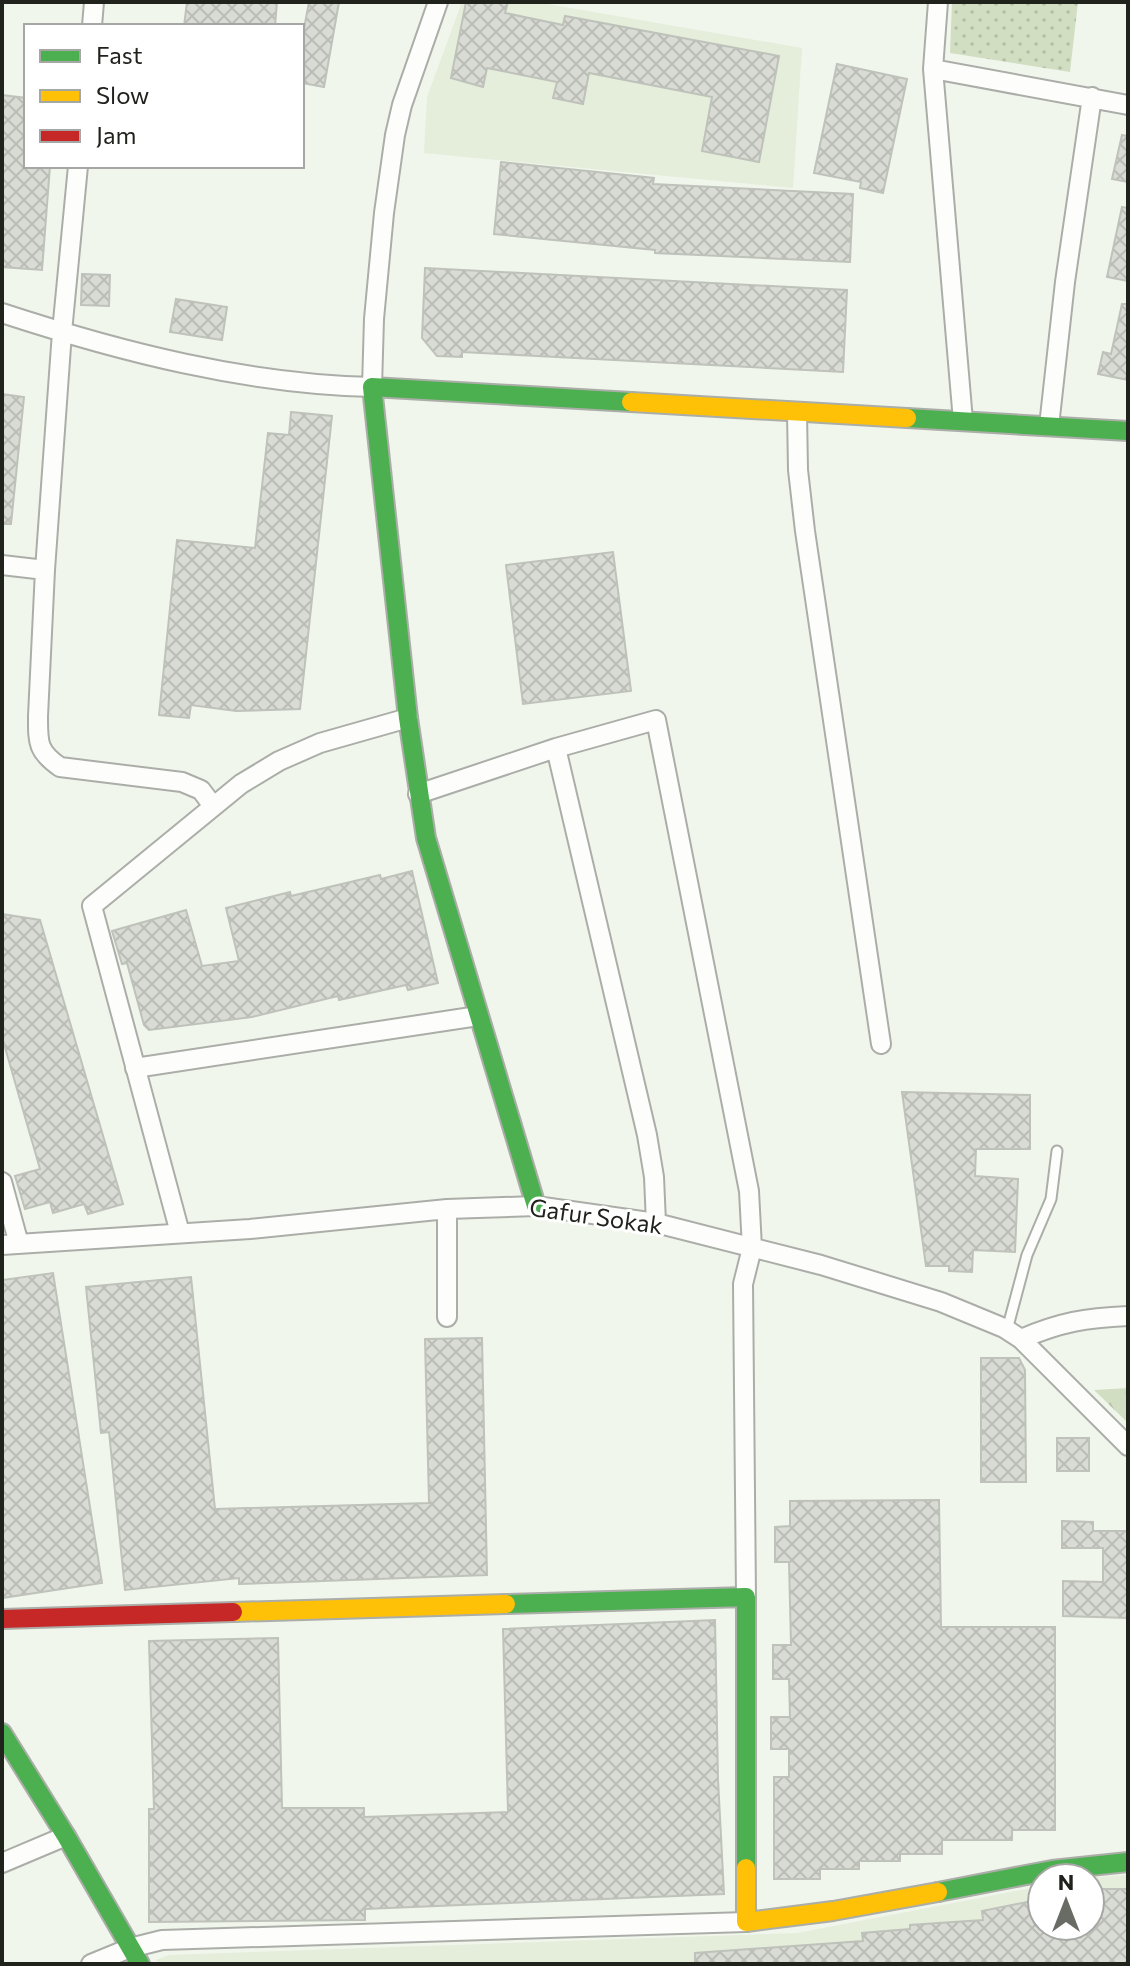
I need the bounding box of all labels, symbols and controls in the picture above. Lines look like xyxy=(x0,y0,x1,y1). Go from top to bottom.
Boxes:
legend xyxy=(24,24,304,168)
text: Fast xyxy=(96,40,143,69)
text: Slow xyxy=(96,80,149,109)
text: Jam xyxy=(96,120,136,149)
street label: Gafur Sokak xyxy=(528,1192,665,1239)
north arrow xyxy=(1026,1862,1106,1942)
text: N xyxy=(1058,1868,1074,1895)

